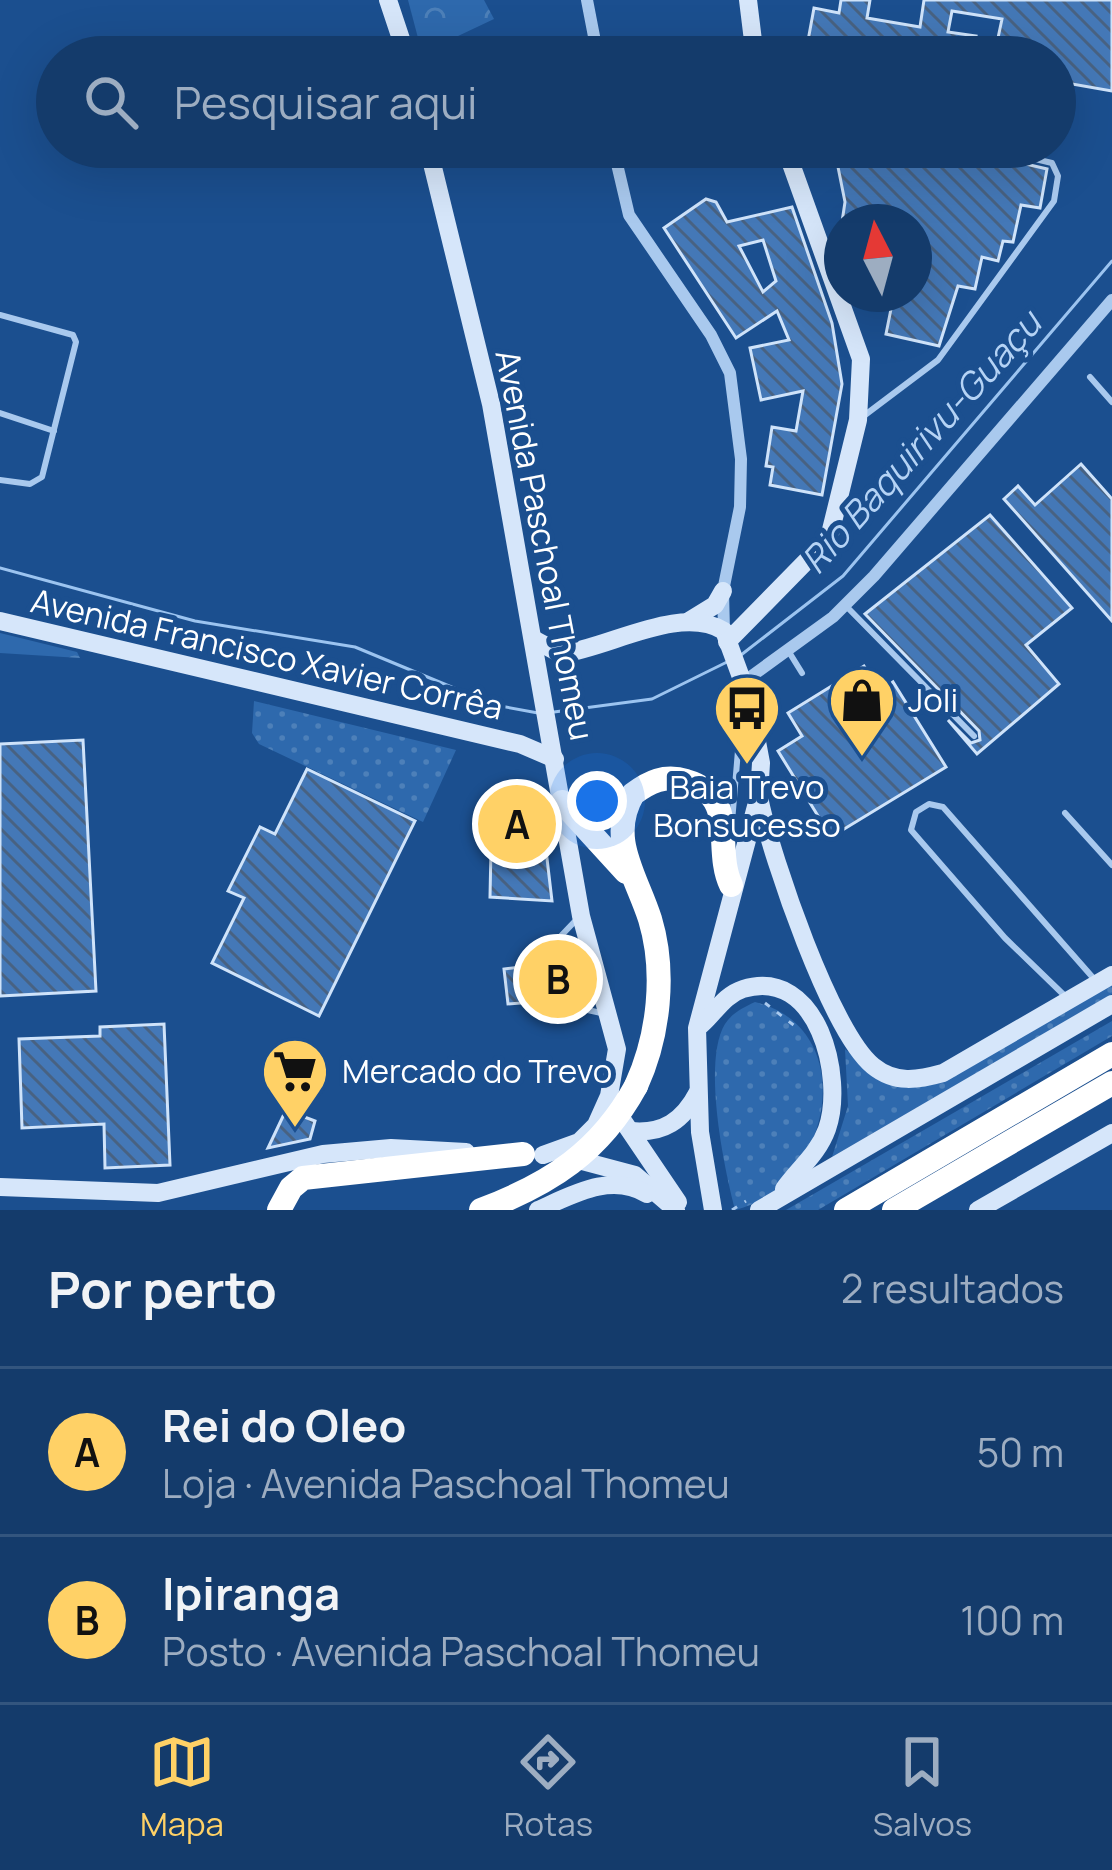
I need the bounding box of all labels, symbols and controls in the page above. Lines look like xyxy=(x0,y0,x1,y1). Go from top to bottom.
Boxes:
search box xyxy=(36,36,1076,168)
icon: search xyxy=(78,69,144,135)
text: Pesquisar aqui xyxy=(174,71,478,133)
north arrow xyxy=(824,204,932,312)
water label: Rio Baquirivu-Guaçu xyxy=(790,298,1053,583)
street label: Avenida Paschoal Thomeu xyxy=(486,346,605,744)
street label: Avenida Francisco Xavier Corrêa xyxy=(27,577,507,730)
shop icon: Joli xyxy=(827,665,897,759)
bus stop icon: Baia Trevo Bonsucesso xyxy=(712,673,782,767)
place label: Joli xyxy=(908,677,958,722)
place label: Baia Trevo Bonsucesso xyxy=(653,764,841,847)
your location xyxy=(567,771,627,831)
pin: A xyxy=(478,779,556,869)
pin: B xyxy=(519,934,597,1024)
supermarket icon: Mercado do Trevo xyxy=(260,1036,330,1130)
place label: Mercado do Trevo xyxy=(342,1048,612,1093)
text: Por perto xyxy=(48,1254,277,1323)
text: 2 resultados xyxy=(841,1261,1064,1315)
text: Rei do Oleo xyxy=(162,1394,406,1456)
text: A xyxy=(74,1425,100,1479)
text: 50 m xyxy=(977,1425,1064,1479)
text: Loja · Avenida Paschoal Thomeu xyxy=(162,1456,730,1510)
text: Ipiranga xyxy=(162,1562,340,1624)
text: B xyxy=(75,1593,99,1647)
text: 100 m xyxy=(960,1593,1064,1647)
text: Posto · Avenida Paschoal Thomeu xyxy=(162,1624,760,1678)
tab: Mapa xyxy=(140,1729,224,1846)
tab: Rotas xyxy=(504,1729,593,1846)
tab: Salvos xyxy=(873,1729,972,1846)

